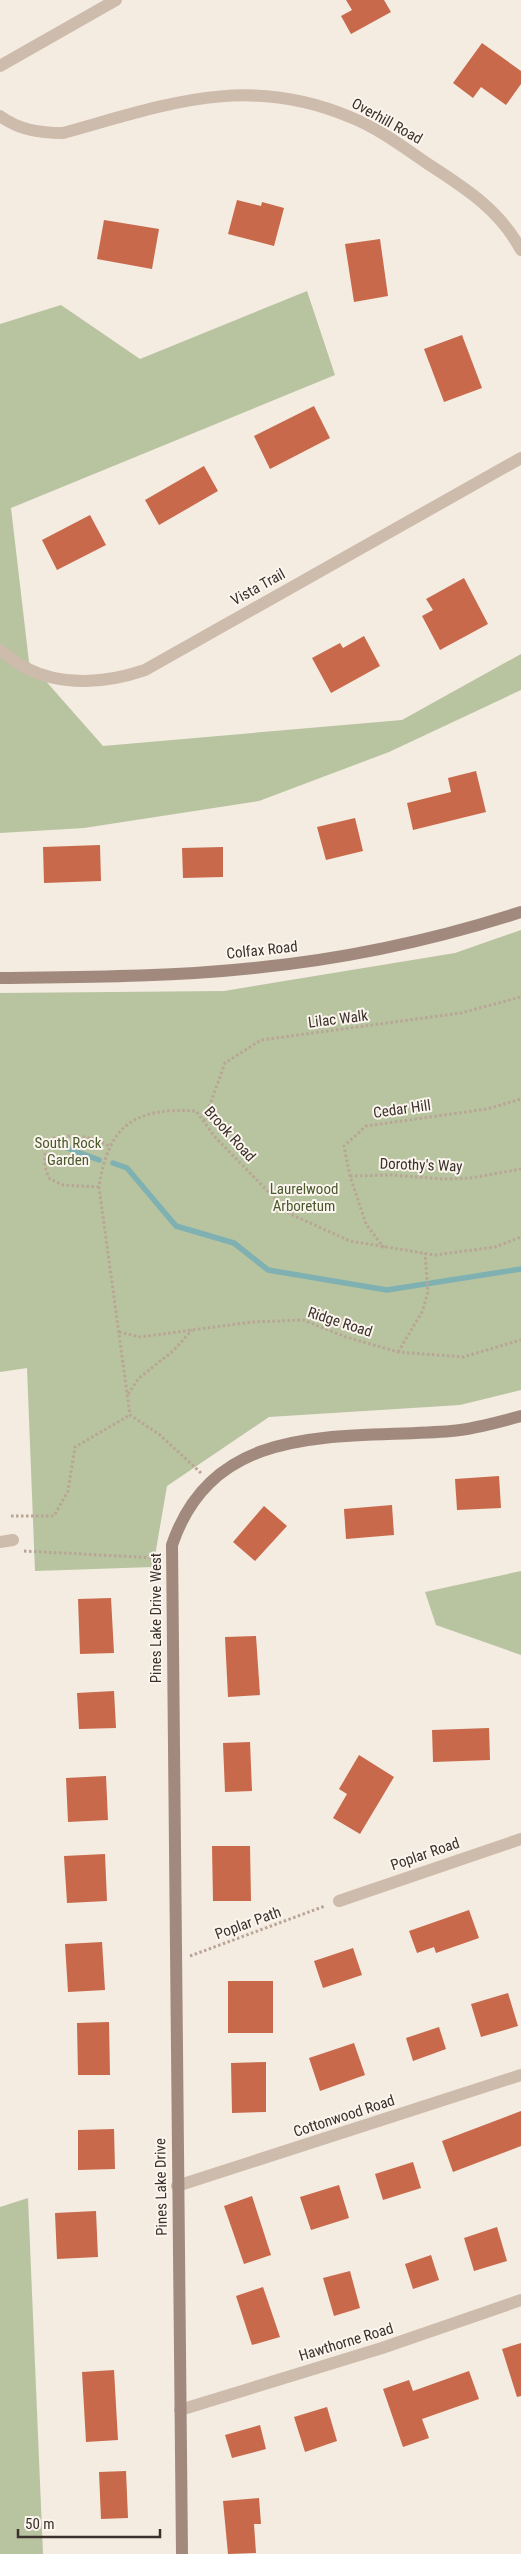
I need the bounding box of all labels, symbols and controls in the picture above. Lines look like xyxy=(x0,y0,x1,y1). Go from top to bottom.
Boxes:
street label: Overhill Road xyxy=(348,94,426,148)
street label: Vista Trail xyxy=(228,565,288,609)
street label: Colfax Road xyxy=(225,937,299,963)
street label: Lilac Walk xyxy=(307,1006,369,1032)
street label: Cedar Hill xyxy=(372,1096,432,1122)
street label: Brook Road xyxy=(201,1103,259,1165)
park label: South Rock Garden xyxy=(35,1134,102,1169)
street label: Dorothy's Way xyxy=(379,1155,463,1175)
park label: Laurelwood Arboretum xyxy=(270,1180,338,1215)
street label: Ridge Road xyxy=(305,1303,375,1341)
street label: Pines Lake Drive West xyxy=(147,1553,165,1683)
street label: Poplar Road xyxy=(388,1834,462,1874)
street label: Poplar Path xyxy=(213,1903,283,1943)
street label: Cottonwood Road xyxy=(291,2091,397,2141)
street label: Pines Lake Drive xyxy=(151,2138,171,2236)
street label: Hawthorne Road xyxy=(297,2319,395,2365)
scale bar xyxy=(18,2506,160,2538)
text: 50 m xyxy=(25,2515,55,2533)

